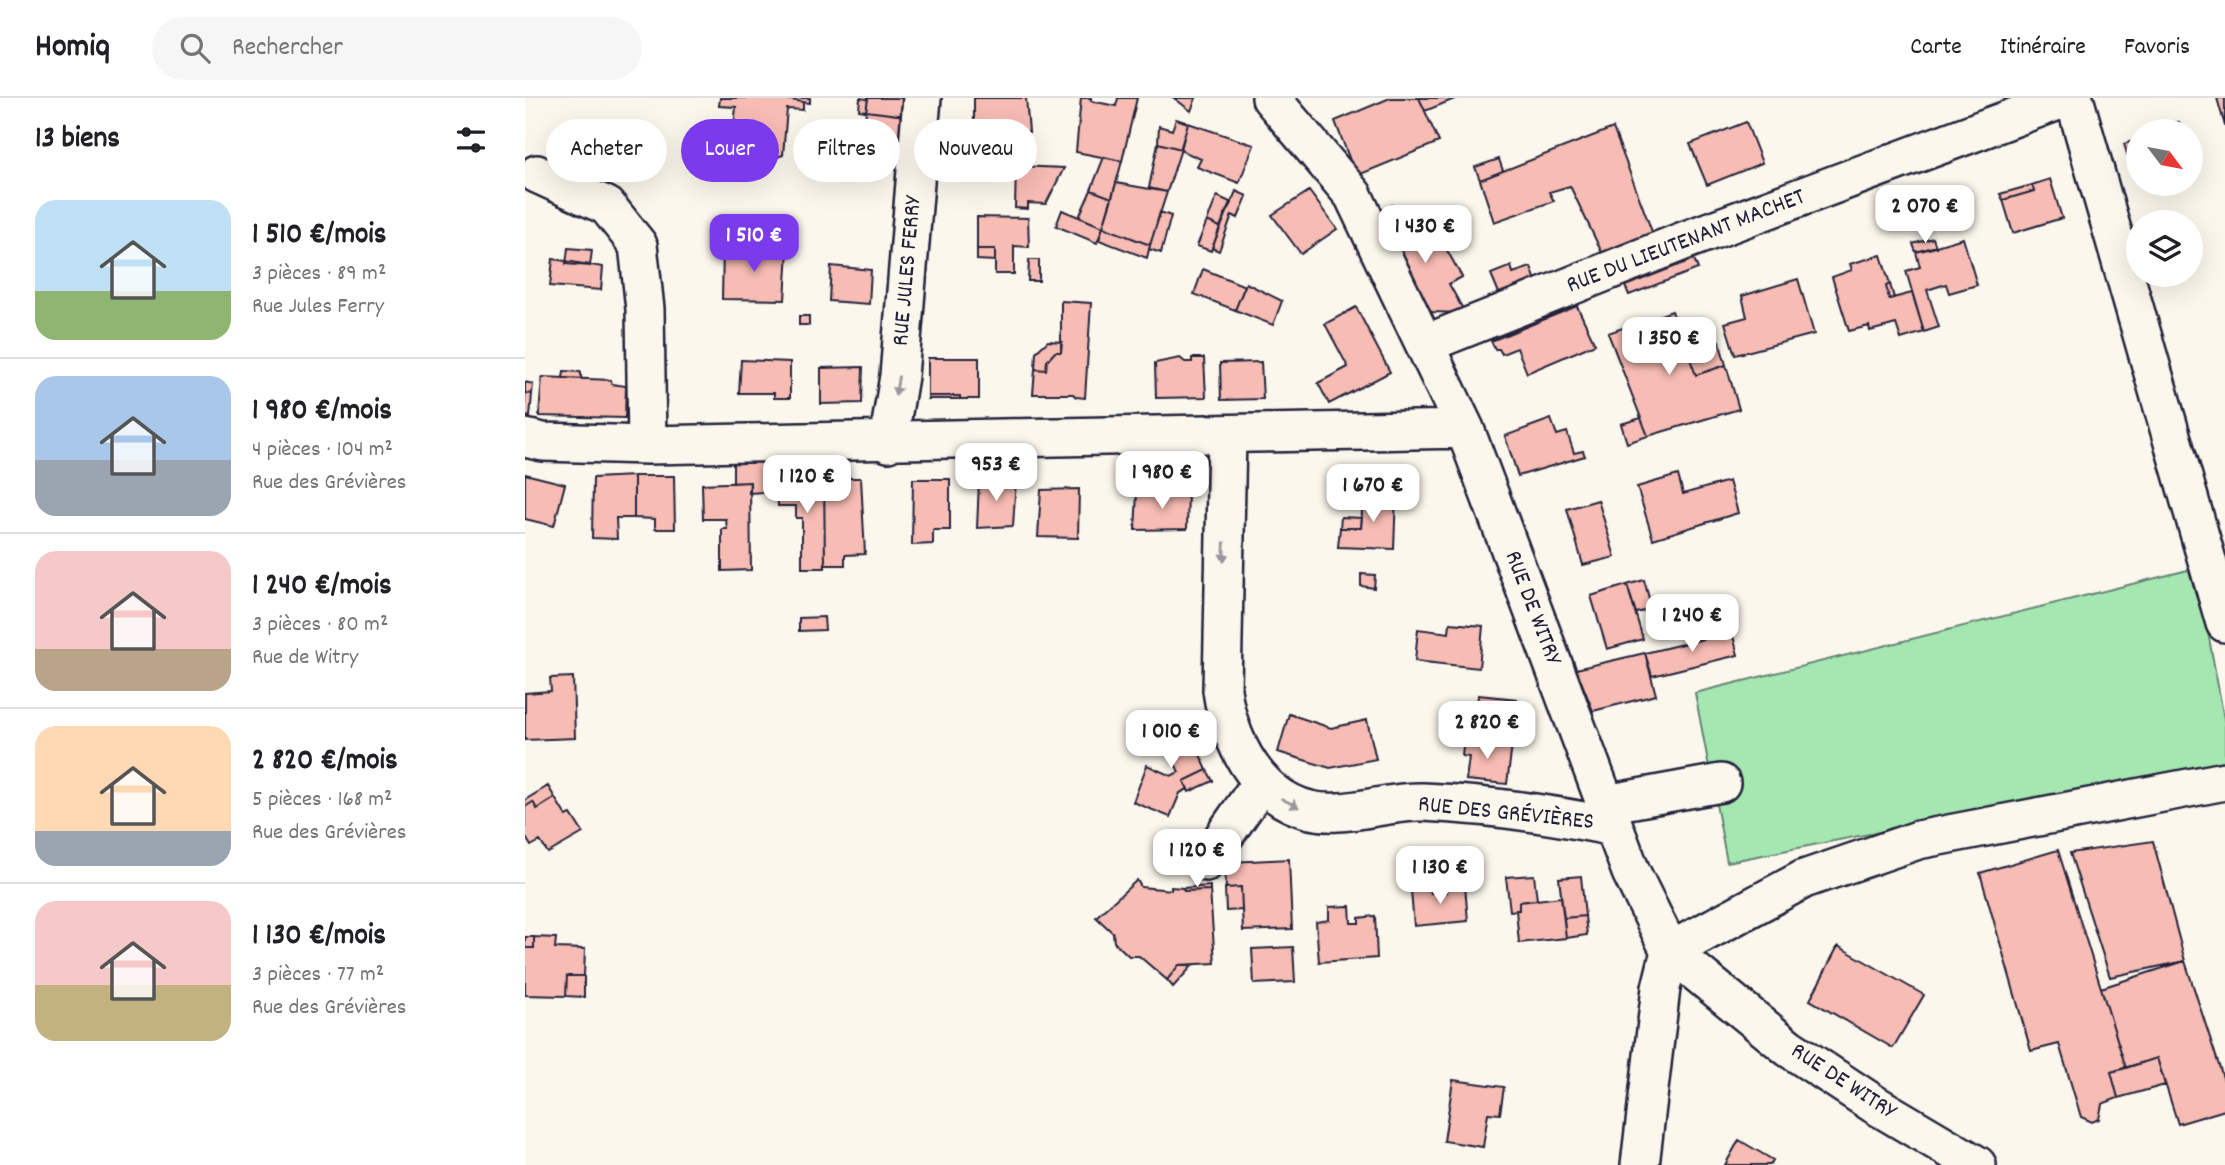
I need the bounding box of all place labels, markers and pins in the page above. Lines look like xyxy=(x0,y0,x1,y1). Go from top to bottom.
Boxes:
pin: 2 070 € xyxy=(1860,186,1990,245)
pin: 1 430 € xyxy=(1360,206,1490,265)
pin: 1 510 € xyxy=(689,214,819,274)
pin: 1 350 € xyxy=(1604,317,1734,377)
pin: 953 € xyxy=(947,444,1045,503)
pin: 1 980 € xyxy=(1097,452,1227,511)
pin: 1 120 € xyxy=(742,456,872,515)
pin: 1 670 € xyxy=(1308,464,1438,524)
pin: 1 240 € xyxy=(1627,594,1757,654)
pin: 2 820 € xyxy=(1422,702,1552,761)
pin: 1 010 € xyxy=(1106,710,1236,770)
pin: 1 120 € xyxy=(1132,830,1262,889)
pin: 1 130 € xyxy=(1375,846,1505,906)

